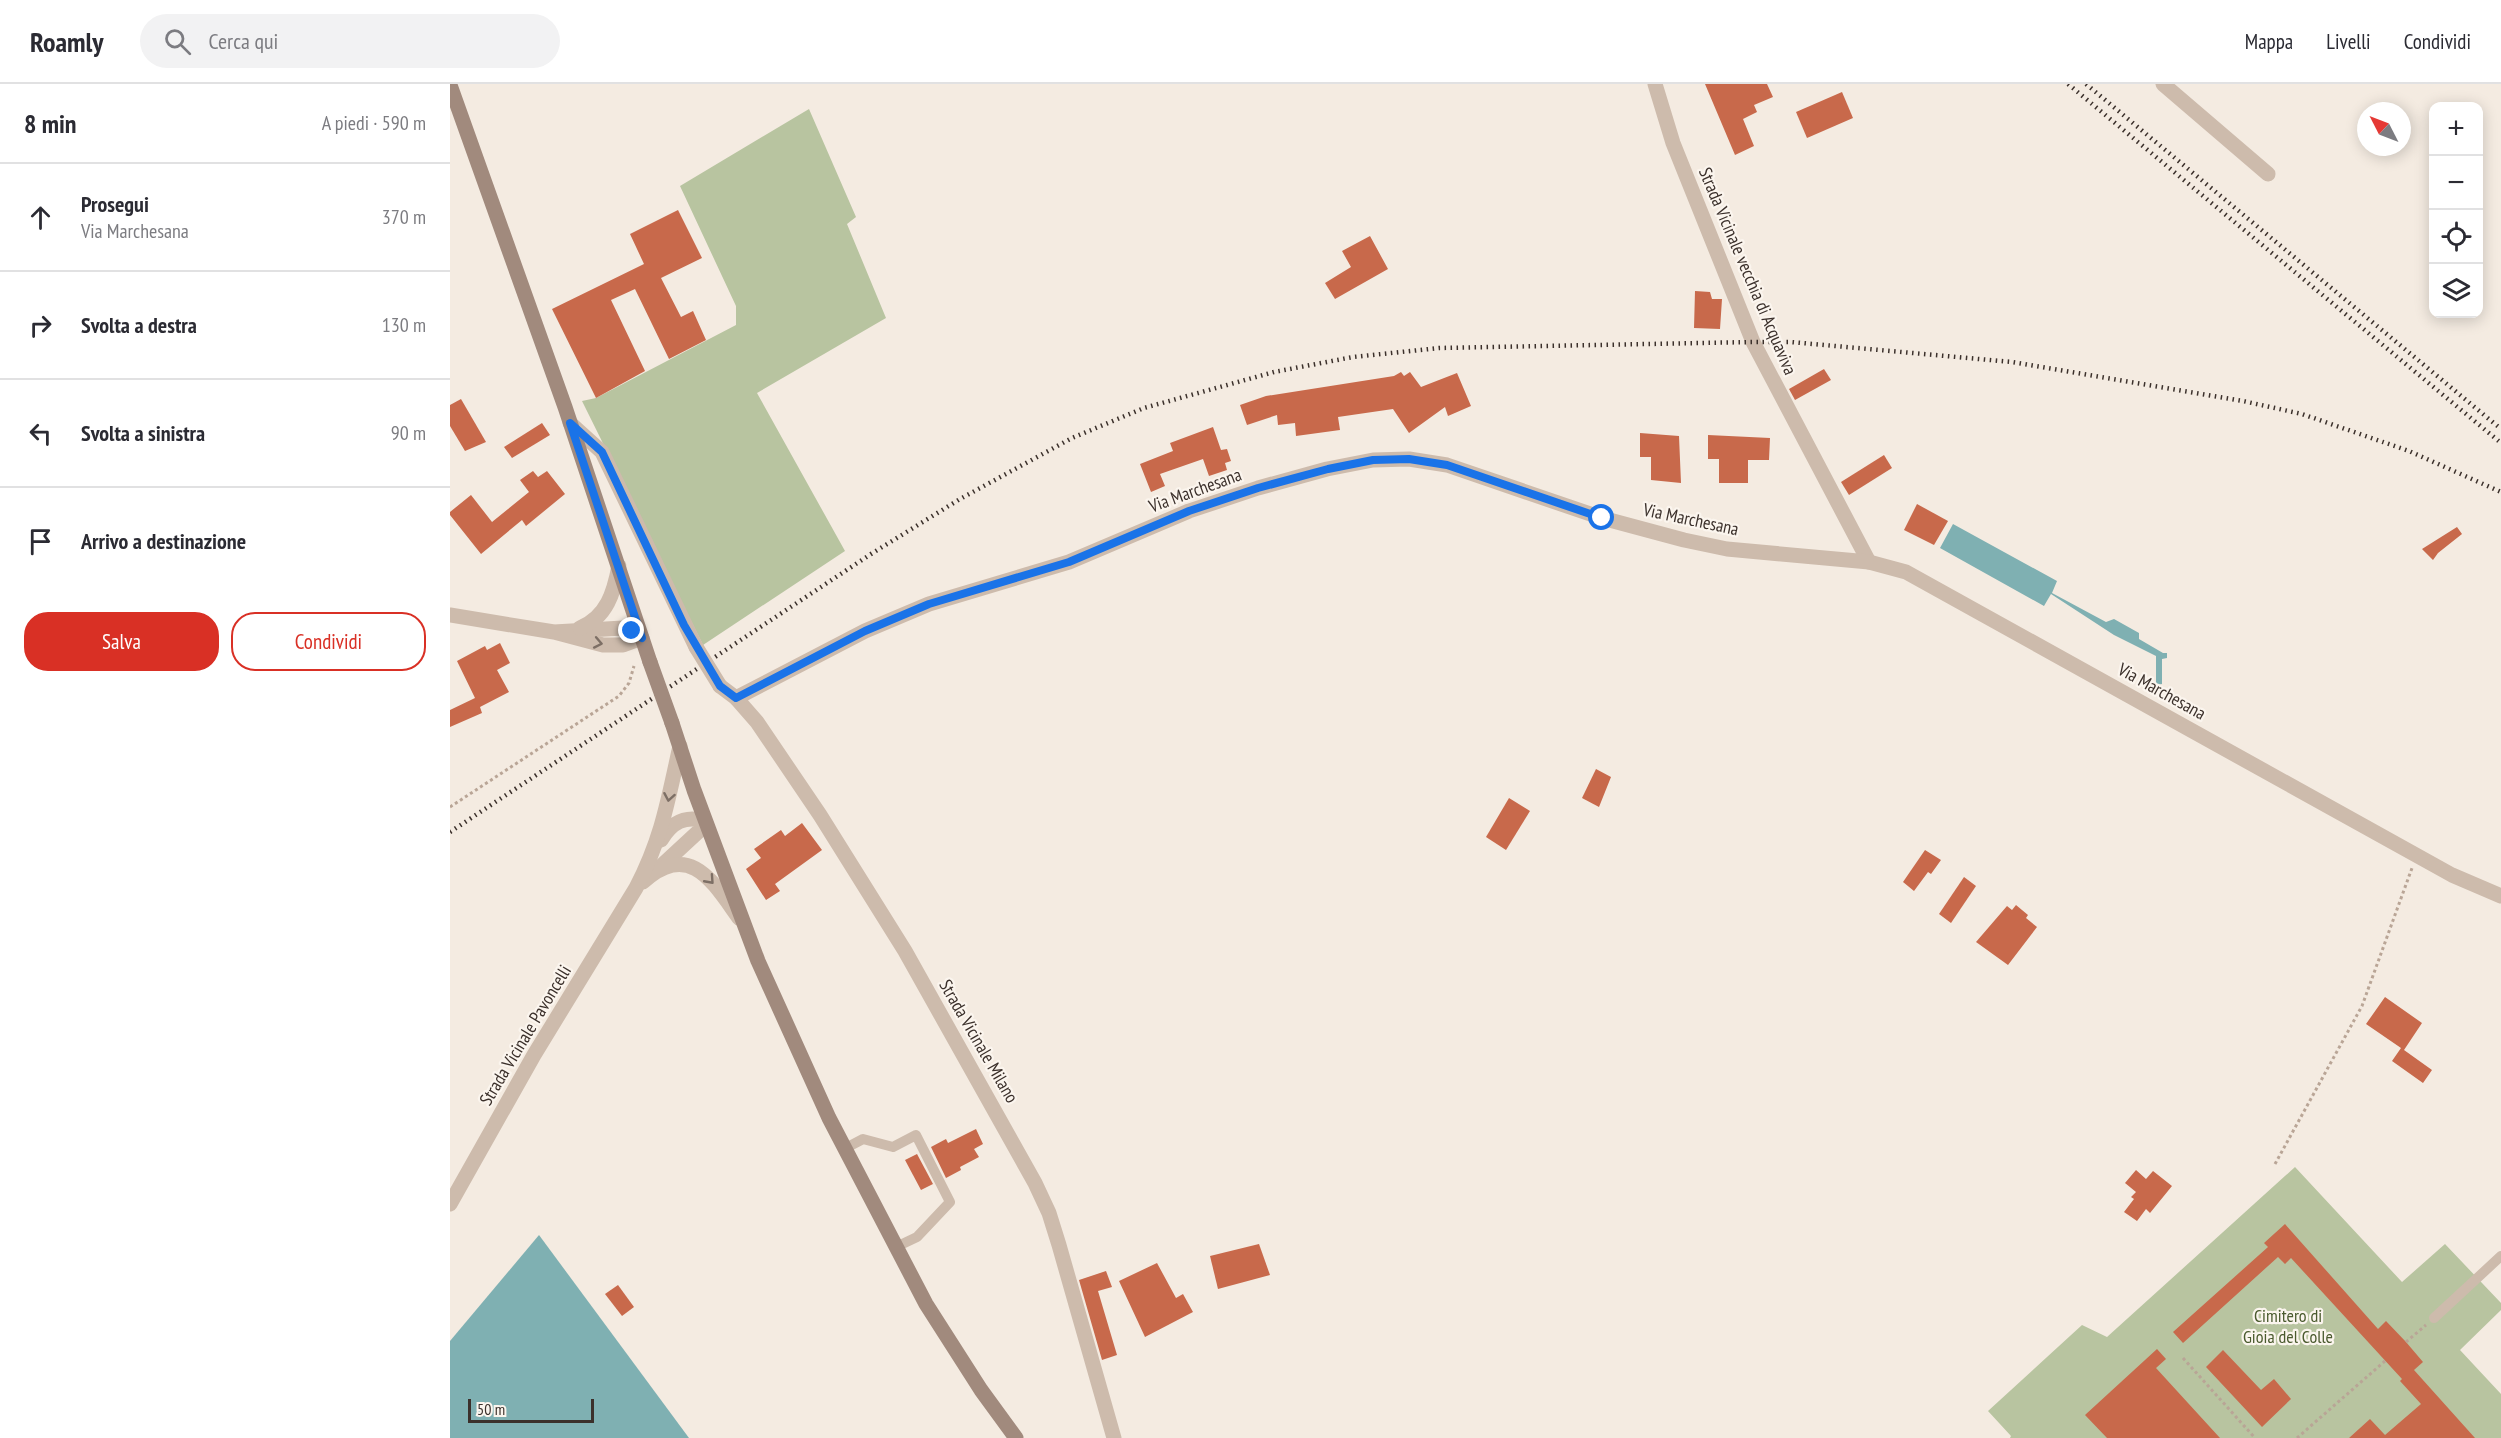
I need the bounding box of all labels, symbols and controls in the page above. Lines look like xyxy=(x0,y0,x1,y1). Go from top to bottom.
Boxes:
search box xyxy=(140,14,560,68)
text: Roamly xyxy=(30,23,104,60)
icon: search xyxy=(161,25,194,58)
text: Cerca qui xyxy=(209,27,278,55)
text: Mappa xyxy=(2245,28,2293,55)
text: Livelli xyxy=(2326,28,2371,55)
text: Condividi xyxy=(2404,28,2471,55)
north arrow xyxy=(2357,102,2411,156)
map controls xyxy=(2429,102,2483,318)
button: + xyxy=(2429,102,2483,156)
text: 8 min xyxy=(24,107,77,140)
text: A piedi · 590 m xyxy=(322,110,426,136)
button: − xyxy=(2429,156,2483,210)
street label: Strada Vicinale vecchia di Acquaviva xyxy=(1694,164,1802,378)
text: Prosegui xyxy=(81,190,149,218)
icon: ahead xyxy=(24,201,57,234)
text: 370 m xyxy=(382,204,426,230)
button: locate xyxy=(2429,210,2483,264)
text: Via Marchesana xyxy=(81,218,189,244)
button: layers xyxy=(2429,264,2483,318)
icon: right xyxy=(24,309,57,342)
text: Svolta a destra xyxy=(81,311,197,339)
text: 130 m xyxy=(382,312,426,338)
icon: left xyxy=(24,417,57,450)
text: Svolta a sinistra xyxy=(81,419,205,447)
text: 90 m xyxy=(391,420,426,446)
street label: Via Marchesana xyxy=(1145,463,1245,518)
street label: Via Marchesana xyxy=(1640,497,1741,540)
route start xyxy=(1588,504,1614,530)
icon: arrive xyxy=(24,525,57,558)
text: Arrivo a destinazione xyxy=(81,527,246,555)
button: Salva xyxy=(24,612,219,671)
button: Condividi xyxy=(231,612,426,671)
route end xyxy=(618,617,644,643)
one-way arrow xyxy=(593,637,602,649)
street label: Via Marchesana xyxy=(2113,657,2210,725)
one-way arrow xyxy=(663,792,676,802)
one-way arrow xyxy=(703,874,714,884)
street label: Strada Vicinale Pavoncelli xyxy=(474,961,576,1109)
street label: Strada Vicinale Milano xyxy=(934,975,1024,1107)
park label: Cimitero di Gioia del Colle xyxy=(2243,1304,2333,1348)
scale bar xyxy=(468,1396,594,1424)
text: 50 m xyxy=(477,1399,505,1419)

